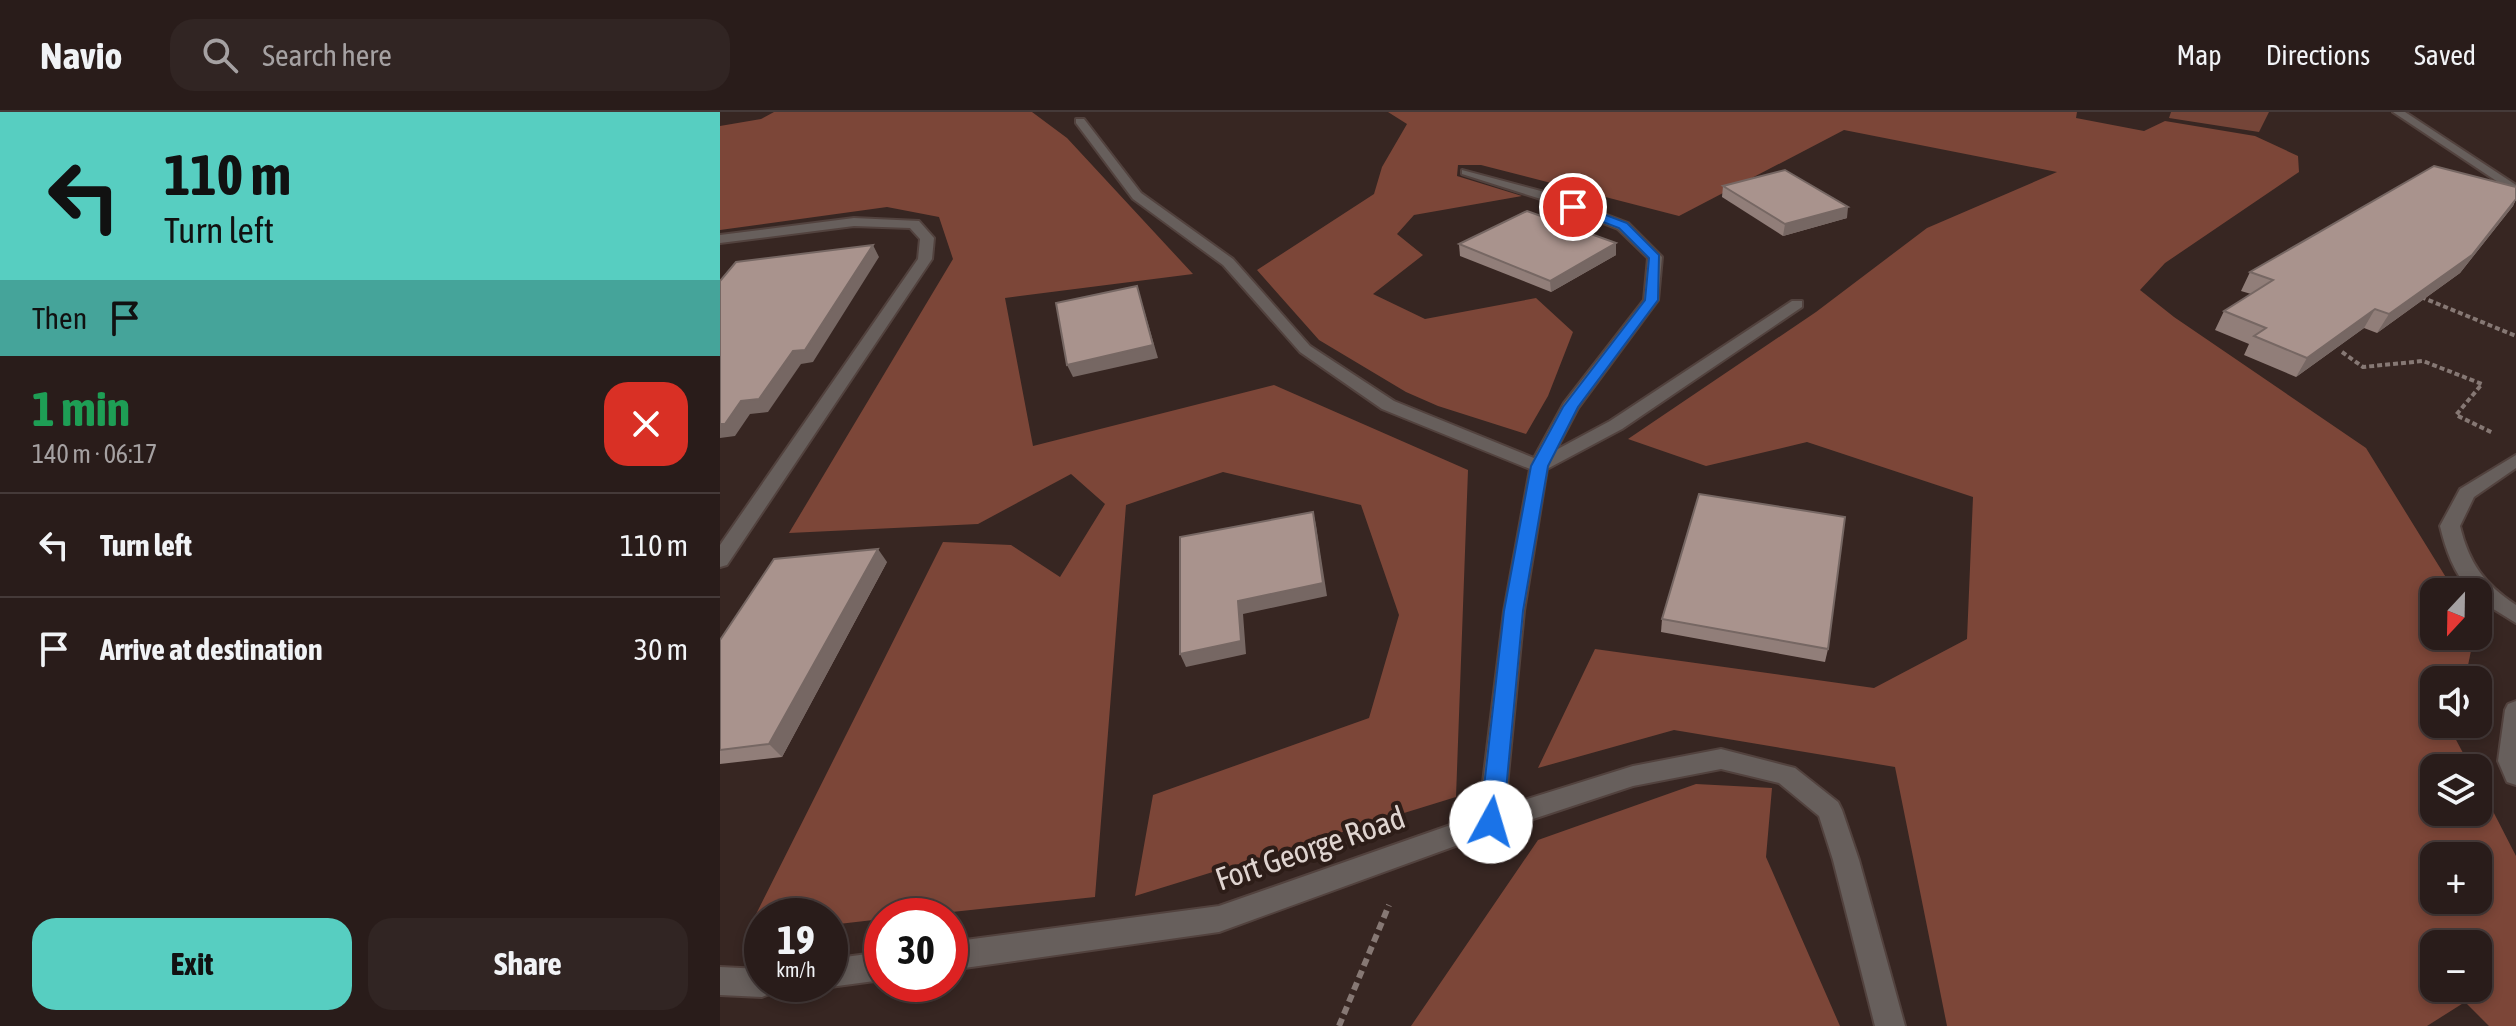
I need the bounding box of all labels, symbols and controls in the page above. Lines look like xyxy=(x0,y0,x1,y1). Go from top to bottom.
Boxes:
search box xyxy=(170,19,730,91)
icon: search xyxy=(198,33,242,77)
text: Navio xyxy=(40,34,122,77)
text: Search here xyxy=(262,38,392,72)
text: Map xyxy=(2177,39,2222,71)
text: Directions xyxy=(2266,39,2370,71)
text: Saved xyxy=(2414,39,2476,71)
text: 110 m xyxy=(164,143,291,207)
icon: left xyxy=(32,144,136,248)
pin xyxy=(1539,173,1607,241)
icon: arrive xyxy=(1551,185,1595,229)
text: Turn left xyxy=(164,209,274,251)
icon: arrive xyxy=(103,296,147,340)
text: Then xyxy=(32,301,87,335)
text: 1 min xyxy=(32,381,130,436)
button: close xyxy=(604,382,688,466)
text: 140 m · 06:17 xyxy=(32,439,157,469)
icon: left xyxy=(32,523,76,567)
text: Turn left xyxy=(100,528,192,562)
text: 110 m xyxy=(620,528,688,562)
north arrow xyxy=(2420,578,2492,650)
map controls xyxy=(2420,578,2492,1002)
icon: arrive xyxy=(32,627,76,671)
text: Arrive at destination xyxy=(100,632,322,666)
text: 30 m xyxy=(634,632,688,666)
button: sound xyxy=(2420,666,2492,738)
button: layers xyxy=(2420,754,2492,826)
position arrow xyxy=(1449,780,1533,864)
street label: Fort George Road xyxy=(1210,798,1410,898)
button: + xyxy=(2420,842,2492,914)
speed limit sign: 30 xyxy=(864,898,968,1002)
text: 19 xyxy=(777,917,815,962)
button: Exit xyxy=(32,918,352,1010)
button: Share xyxy=(368,918,688,1010)
button: − xyxy=(2420,930,2492,1002)
text: km/h xyxy=(776,958,816,981)

